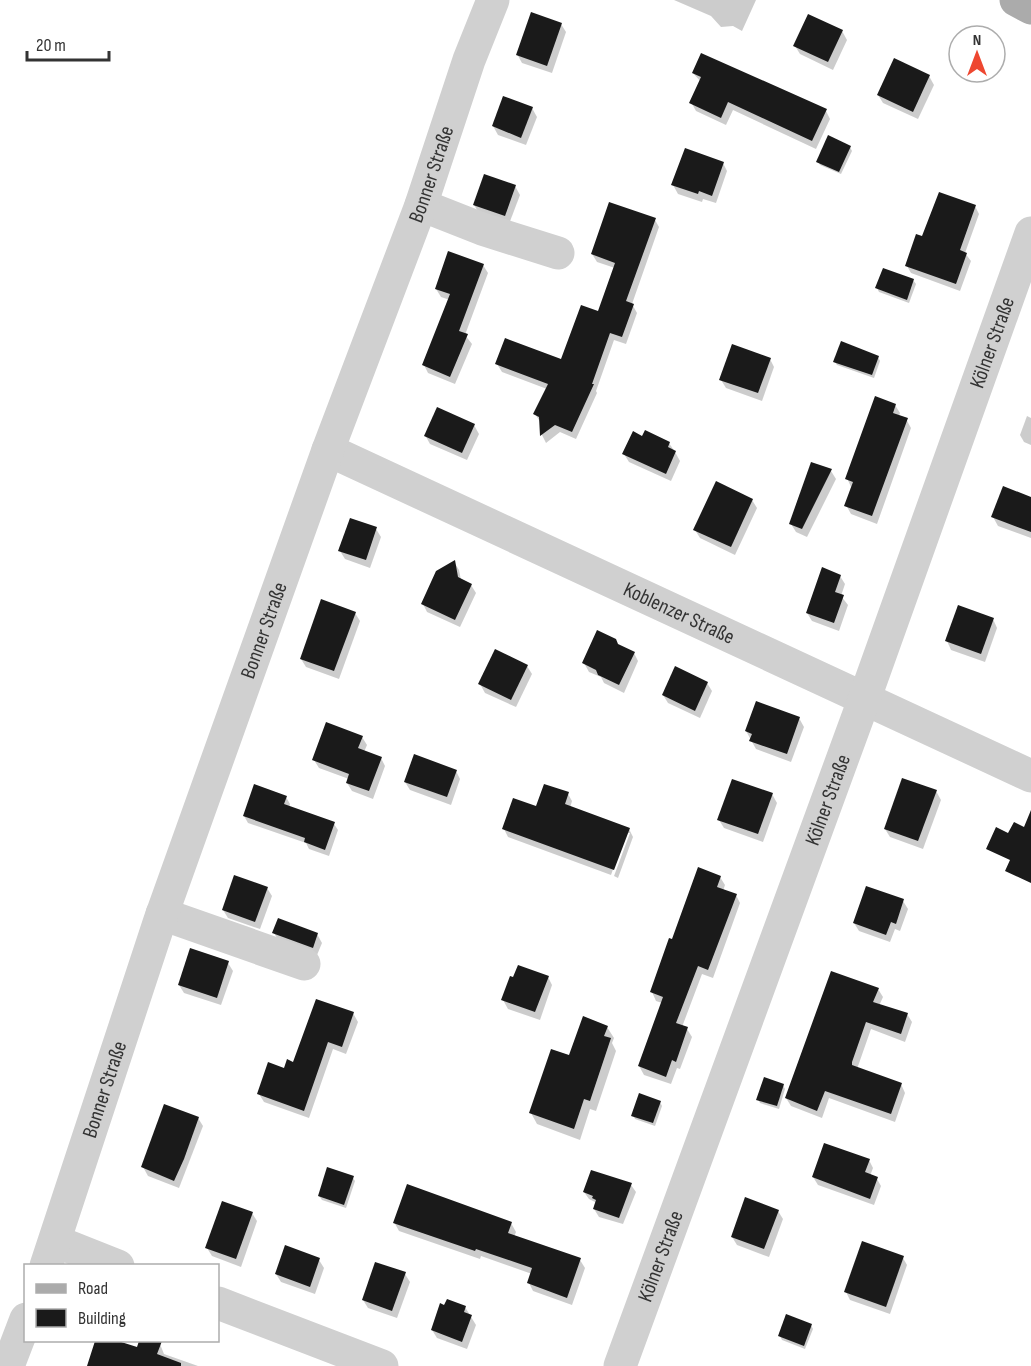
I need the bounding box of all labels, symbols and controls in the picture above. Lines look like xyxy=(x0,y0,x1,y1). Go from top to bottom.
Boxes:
scale bar xyxy=(27,24,110,62)
north arrow xyxy=(947,24,1007,84)
text: N xyxy=(973,31,981,50)
text: 20 m xyxy=(36,35,66,56)
street label: Bonner Straße xyxy=(404,123,459,226)
street label: Kölner Straße xyxy=(965,294,1020,392)
street label: Koblenzer Straße xyxy=(619,577,738,650)
street label: Bonner Straße xyxy=(235,579,293,682)
street label: Kölner Straße xyxy=(800,751,856,849)
street label: Bonner Straße xyxy=(77,1038,132,1141)
street label: Kölner Straße xyxy=(633,1207,689,1305)
legend xyxy=(24,1264,219,1342)
text: Road xyxy=(78,1278,108,1299)
text: Building xyxy=(78,1308,126,1329)

